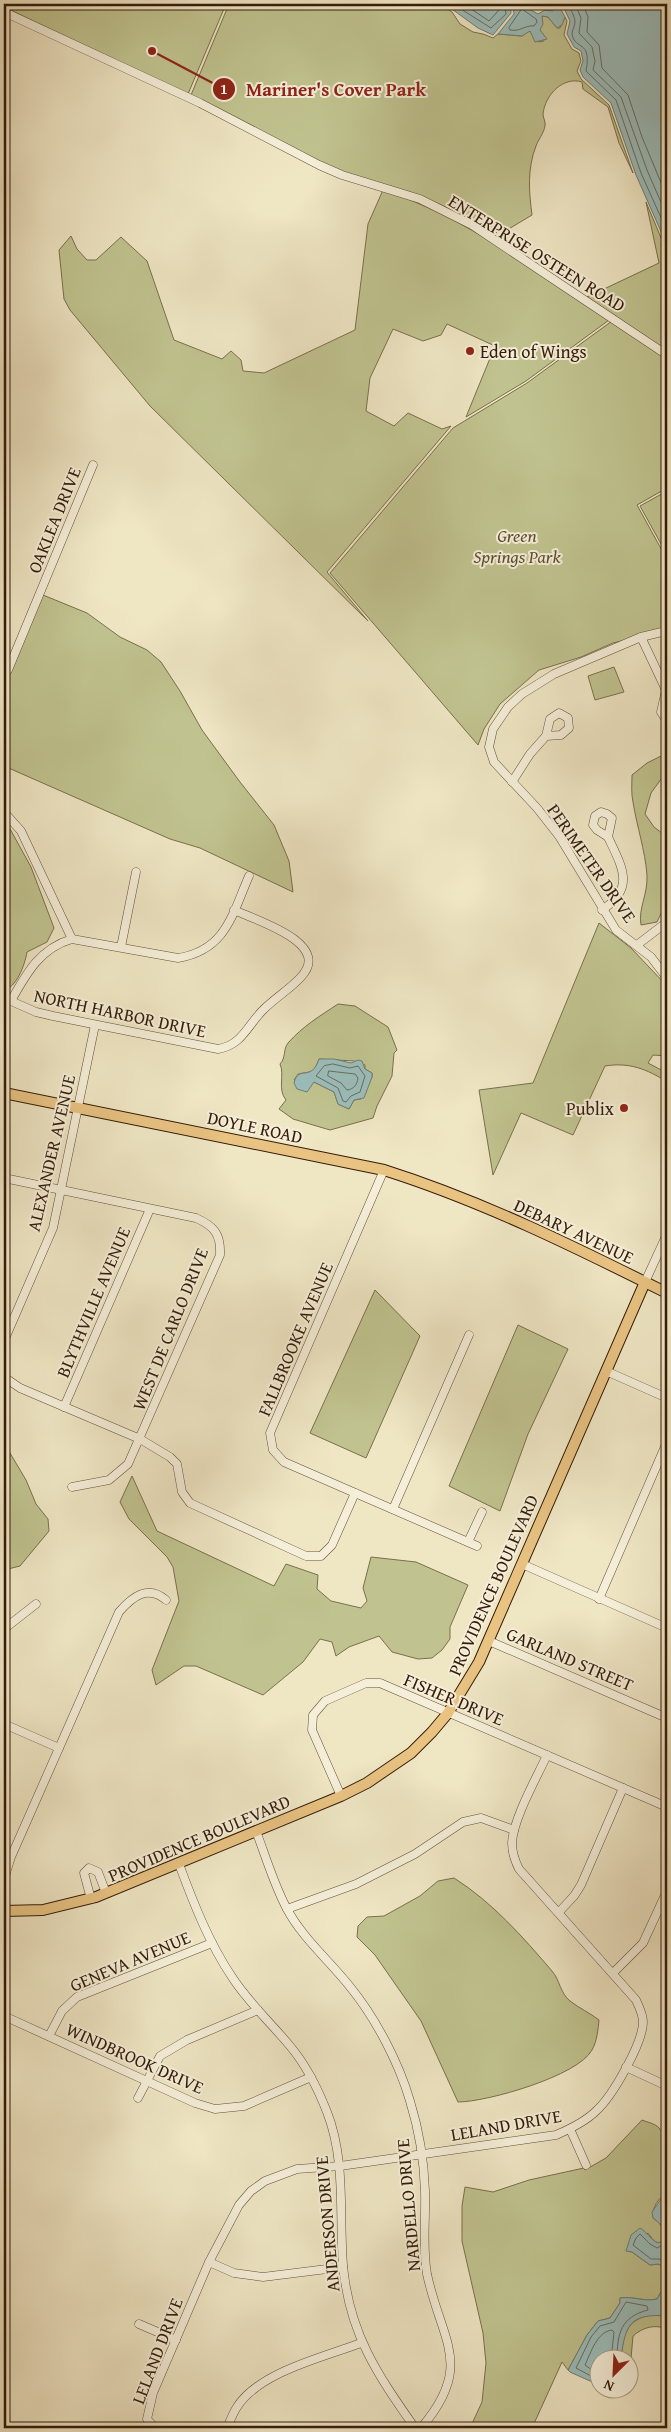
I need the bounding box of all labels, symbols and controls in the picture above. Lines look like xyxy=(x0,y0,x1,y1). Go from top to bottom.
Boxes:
callout: Mariner's Cover Park xyxy=(211,72,436,106)
text: Mariner's Cover Park xyxy=(246,75,426,103)
text: 1 xyxy=(220,78,228,99)
street label: ENTERPRISE OSTEEN ROAD xyxy=(443,187,631,319)
place label: Eden of Wings xyxy=(480,338,587,365)
marker: Eden of Wings xyxy=(464,345,476,357)
street label: OAKLEA DRIVE xyxy=(20,463,88,577)
park label: Green Springs Park xyxy=(473,522,561,570)
street label: PERIMETER DRIVE xyxy=(541,798,643,928)
street label: NORTH HARBOR DRIVE xyxy=(32,982,208,1044)
street label: ALEXANDER AVENUE xyxy=(20,1072,82,1234)
place label: Publix xyxy=(566,1095,615,1122)
marker: Publix xyxy=(618,1102,630,1114)
street label: DOYLE ROAD xyxy=(205,1104,305,1150)
street label: DEBARY AVENUE xyxy=(510,1191,638,1271)
street label: BLYTHVILLE AVENUE xyxy=(49,1222,137,1382)
street label: WEST DE CARLO DRIVE xyxy=(125,1244,215,1414)
street label: FALLBROOKE AVENUE xyxy=(250,1258,340,1420)
street label: PROVIDENCE BOULEVARD xyxy=(441,1490,545,1680)
street label: GARLAND STREET xyxy=(502,1620,638,1698)
street label: FISHER DRIVE xyxy=(400,1666,508,1732)
street label: PROVIDENCE BOULEVARD xyxy=(104,1787,294,1889)
street label: GENEVA AVENUE xyxy=(66,1923,194,1999)
street label: WINDBROOK DRIVE xyxy=(62,2016,208,2100)
street label: LELAND DRIVE xyxy=(449,2102,563,2148)
street label: NARDELLO DRIVE xyxy=(389,2137,427,2273)
street label: ANDERSON DRIVE xyxy=(308,2155,346,2293)
street label: LELAND DRIVE xyxy=(124,2294,190,2408)
north arrow xyxy=(588,2350,638,2400)
text: N xyxy=(600,2375,617,2397)

